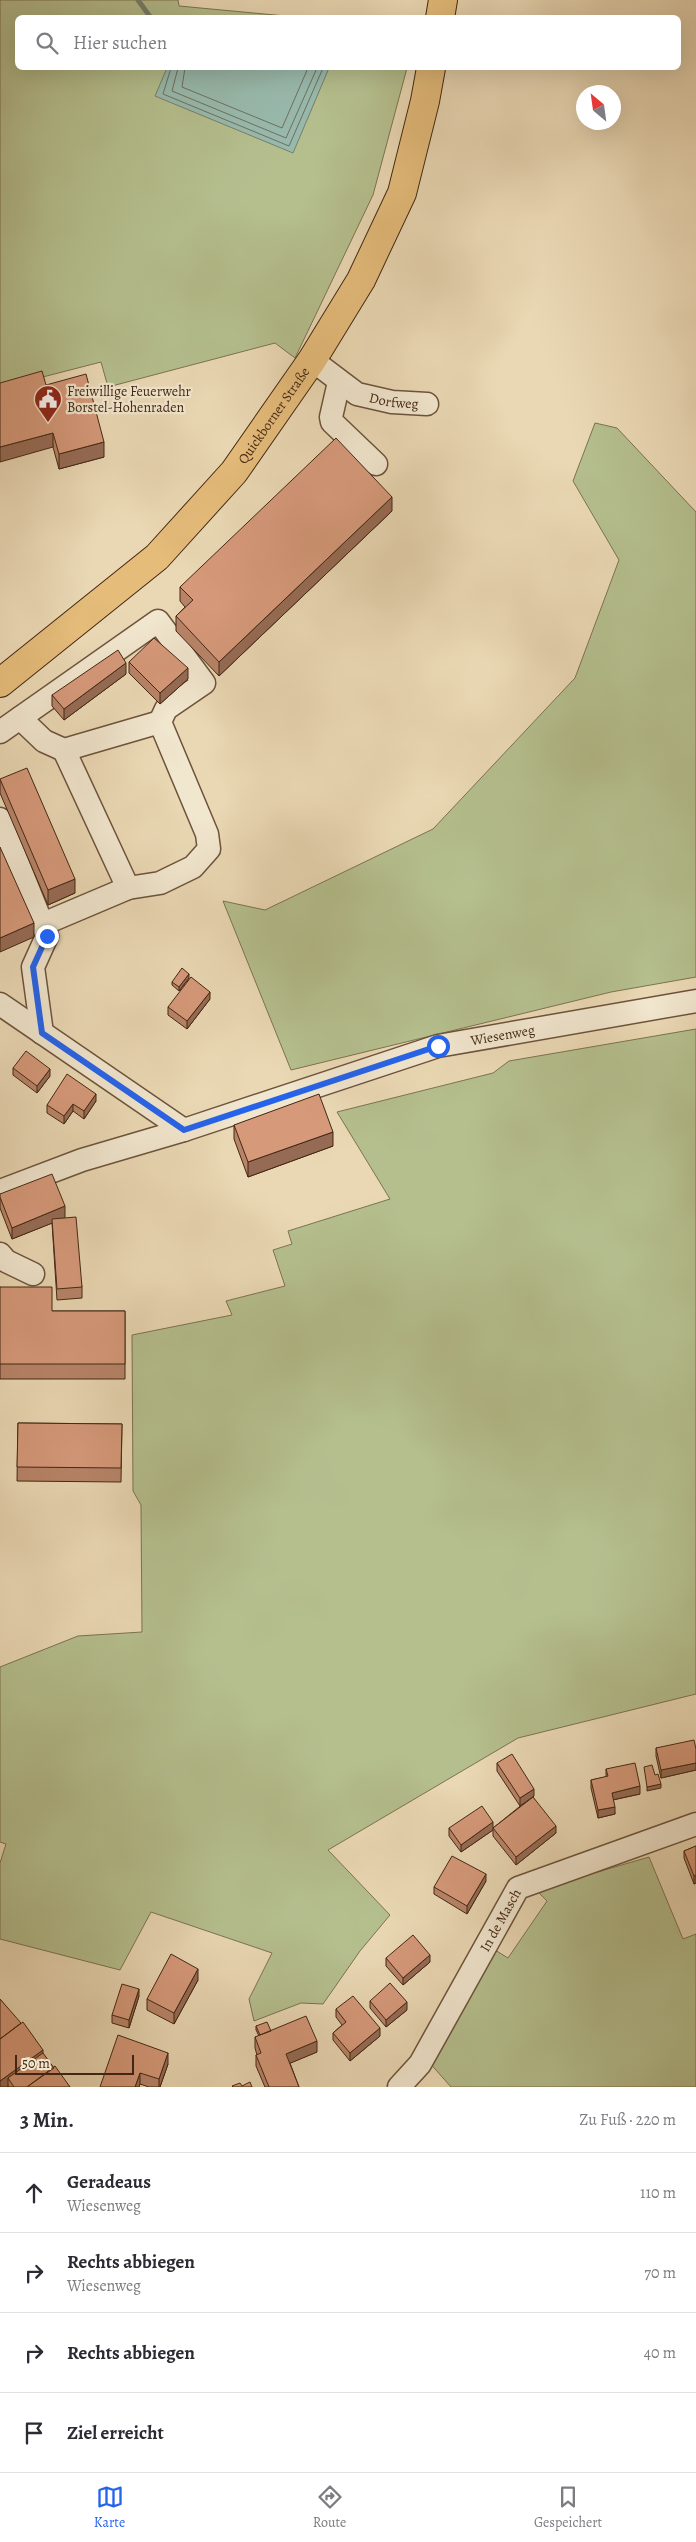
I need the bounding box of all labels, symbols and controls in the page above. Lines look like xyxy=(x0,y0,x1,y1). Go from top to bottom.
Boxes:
search box xyxy=(15,15,681,70)
icon: search xyxy=(33,29,61,57)
text: Hier suchen xyxy=(73,30,167,56)
north arrow xyxy=(576,85,621,130)
street label: Quickborner Straße xyxy=(233,363,314,468)
place label: Freiwillige Feuerwehr Borstel-Hohenraden xyxy=(67,382,192,417)
public building icon: Freiwillige Feuerwehr Borstel-Hohenraden xyxy=(33,384,63,423)
street label: Dorfweg xyxy=(367,388,419,413)
route end xyxy=(36,925,59,948)
street label: Wiesenweg xyxy=(468,1020,536,1050)
route start xyxy=(427,1035,450,1058)
street label: In de Masch xyxy=(475,1885,526,1955)
scale bar xyxy=(15,2052,134,2075)
text: 50 m xyxy=(22,2054,50,2073)
text: 3 Min. xyxy=(20,2106,74,2134)
text: Zu Fuß · 220 m xyxy=(579,2109,676,2131)
text: Geradeaus xyxy=(67,2169,151,2195)
icon: ahead xyxy=(20,2179,48,2207)
text: 110 m xyxy=(640,2182,676,2204)
text: Wiesenweg xyxy=(67,2195,141,2217)
text: Rechts abbiegen xyxy=(67,2249,195,2275)
icon: right xyxy=(20,2259,48,2287)
text: 70 m xyxy=(644,2262,676,2284)
text: Wiesenweg xyxy=(67,2275,141,2297)
icon: right xyxy=(20,2339,48,2367)
text: Rechts abbiegen xyxy=(67,2340,195,2366)
text: 40 m xyxy=(644,2342,676,2364)
icon: arrive xyxy=(20,2419,48,2447)
text: Ziel erreicht xyxy=(67,2420,164,2446)
tab: Karte xyxy=(94,2483,125,2532)
tab: Route xyxy=(313,2483,346,2532)
tab: Gespeichert xyxy=(534,2483,602,2532)

